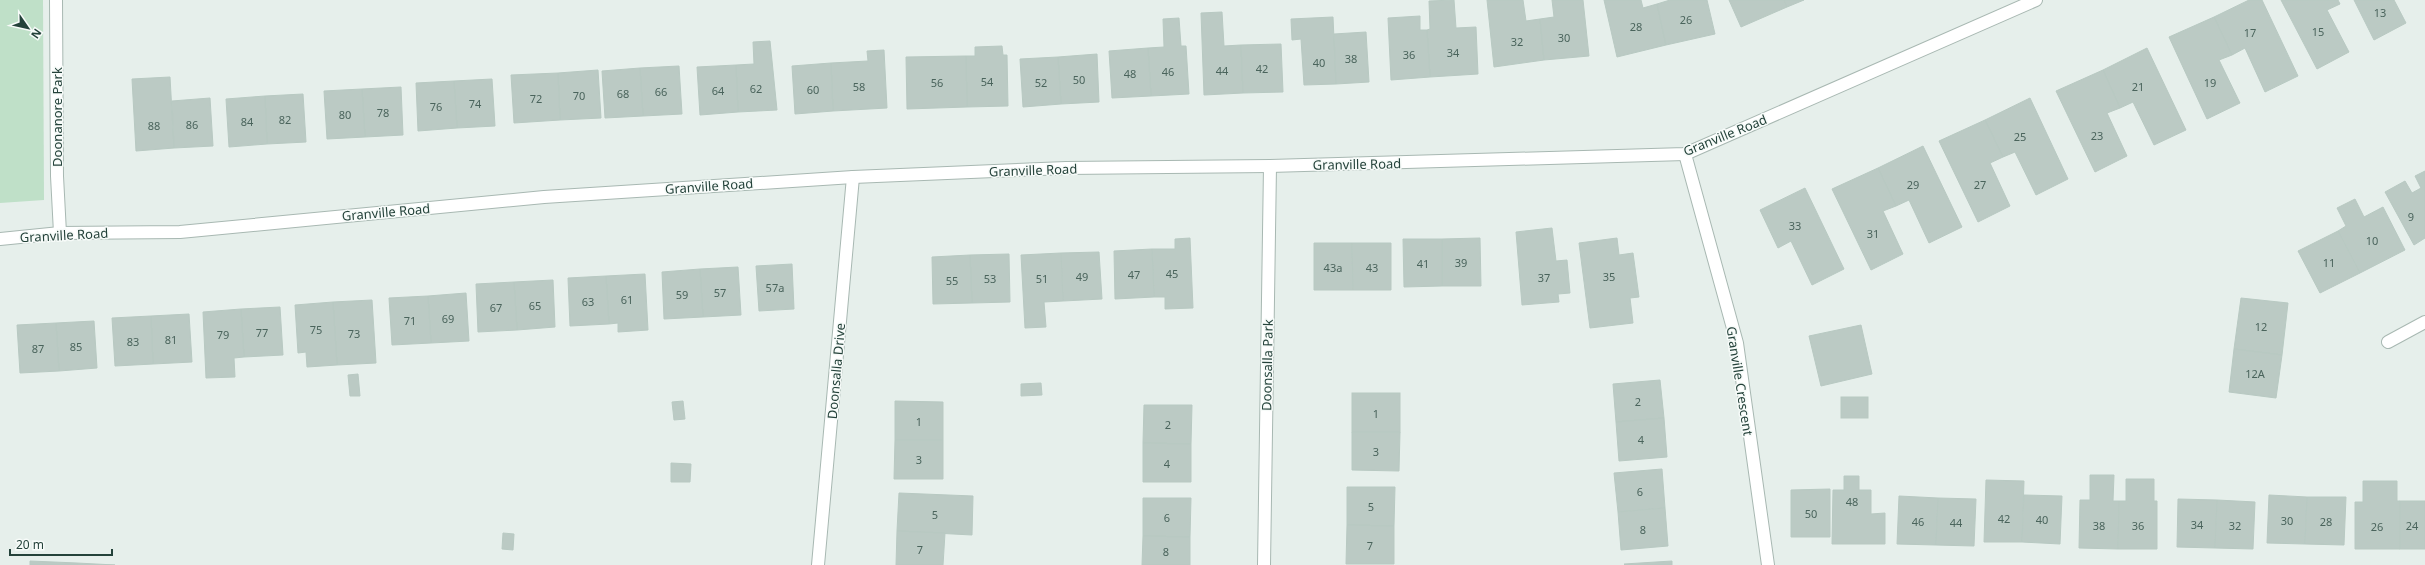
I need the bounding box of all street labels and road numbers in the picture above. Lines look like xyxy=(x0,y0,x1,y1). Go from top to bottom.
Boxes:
street label: Doonanore Park xyxy=(48,67,66,167)
street label: Granville Road xyxy=(1681,110,1769,160)
street label: Granville Road xyxy=(1313,154,1401,174)
street label: Granville Road xyxy=(988,159,1078,181)
street label: Granville Road xyxy=(664,174,754,198)
street label: Granville Road xyxy=(341,199,431,225)
street label: Granville Road xyxy=(19,224,109,246)
street label: Doonsalla Park xyxy=(1257,319,1277,411)
street label: Doonsalla Drive xyxy=(823,322,849,420)
street label: Granville Crescent xyxy=(1722,325,1758,437)

